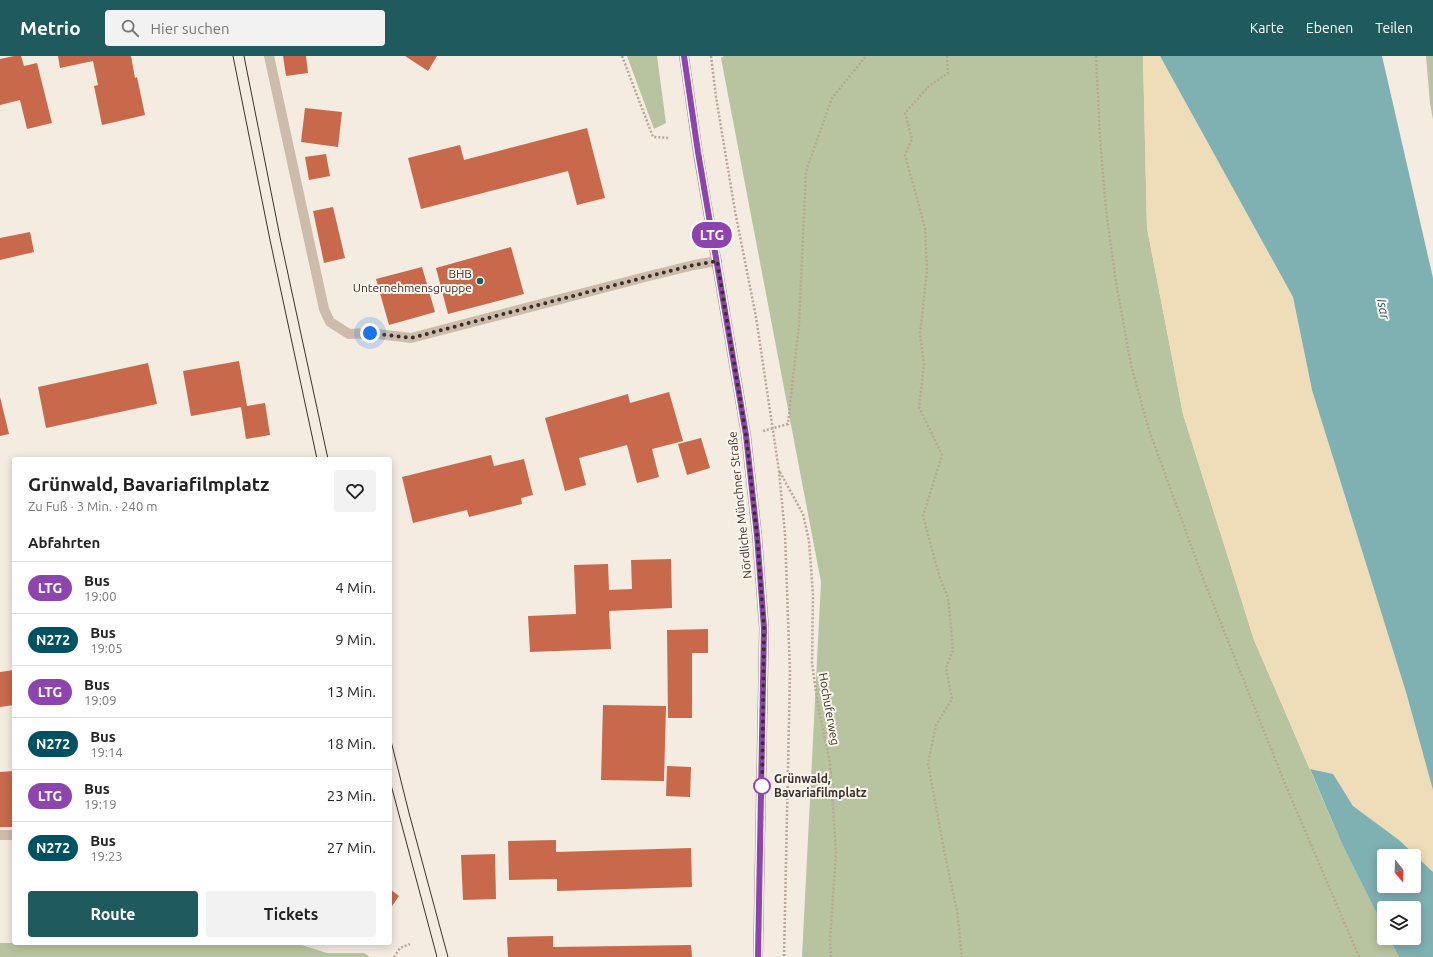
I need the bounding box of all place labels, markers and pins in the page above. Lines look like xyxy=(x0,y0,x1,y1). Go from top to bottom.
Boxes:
place label: BHB Unternehmensgruppe xyxy=(353,267,472,294)
marker: BHB Unternehmensgruppe xyxy=(475,276,485,286)
place label: Grünwald, Bavariafilmplatz xyxy=(774,772,867,799)
marker: Grünwald, Bavariafilmplatz xyxy=(753,777,771,795)

